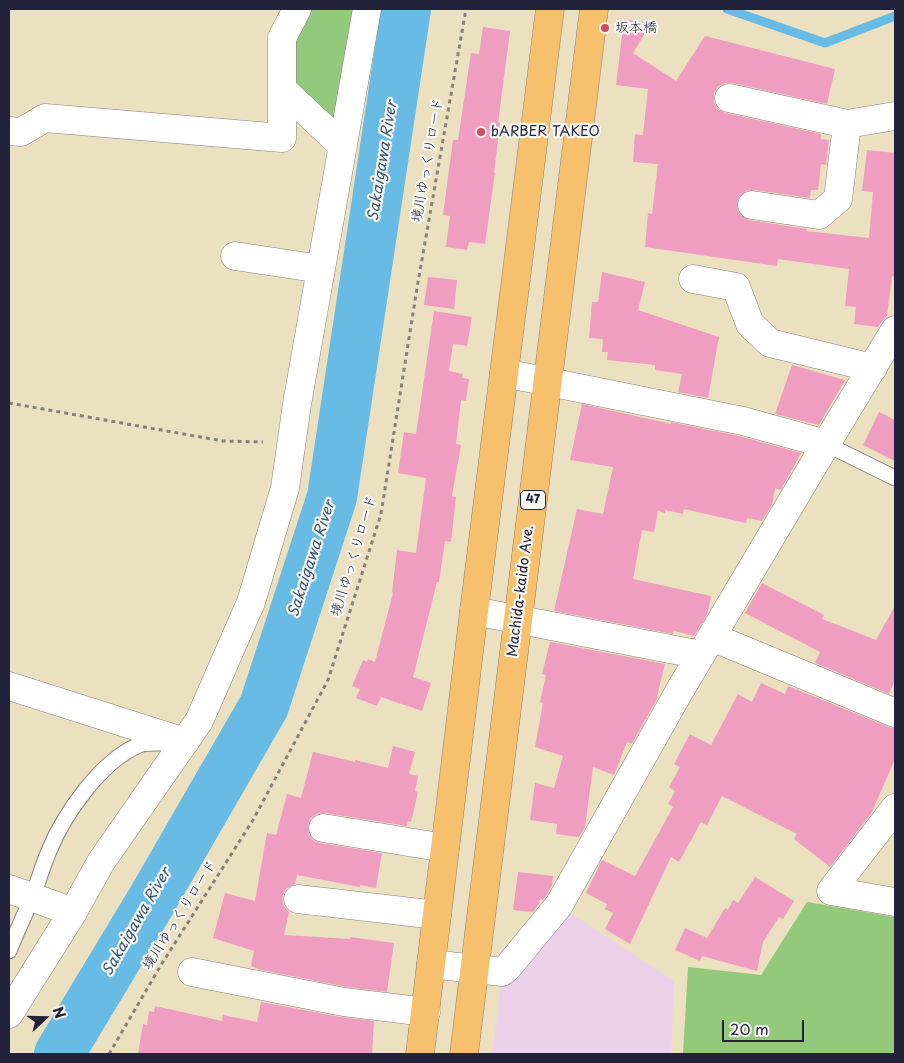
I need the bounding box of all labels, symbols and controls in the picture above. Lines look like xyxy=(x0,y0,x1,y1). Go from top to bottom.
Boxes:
place label: 坂本橋 xyxy=(615,20,657,36)
marker: 坂本橋 xyxy=(599,22,611,34)
street label: 境川ゆっくりロード xyxy=(409,96,447,224)
water label: Sakaigawa River xyxy=(365,100,401,222)
place label: bARBER TAKEO xyxy=(491,124,600,140)
marker: bARBER TAKEO xyxy=(475,126,487,138)
road number: 47 xyxy=(520,490,546,510)
street label: 境川ゆっくりロード xyxy=(328,493,380,619)
water label: Sakaigawa River xyxy=(285,499,339,619)
street label: Machida-kaido Ave. xyxy=(505,524,537,658)
street label: 境川ゆっくりロード xyxy=(139,857,221,973)
water label: Sakaigawa River xyxy=(99,865,175,979)
north arrow xyxy=(20,993,70,1043)
text: N xyxy=(48,1004,71,1021)
scale bar xyxy=(724,1010,806,1042)
text: 20 m xyxy=(730,1017,769,1040)

